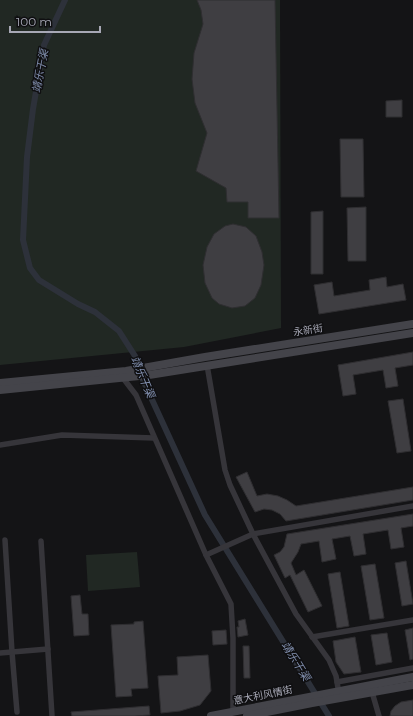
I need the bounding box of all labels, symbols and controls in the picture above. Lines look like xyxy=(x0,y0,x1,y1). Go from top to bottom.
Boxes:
scale bar xyxy=(10,8,100,34)
text: 100 m xyxy=(16,14,52,29)
water label: 靖乐干渠 xyxy=(29,46,51,94)
street label: 永新街 xyxy=(292,321,324,339)
water label: 靖乐干渠 xyxy=(128,354,159,402)
water label: 靖乐干渠 xyxy=(278,639,315,685)
street label: 意大利风情街 xyxy=(232,683,294,707)

